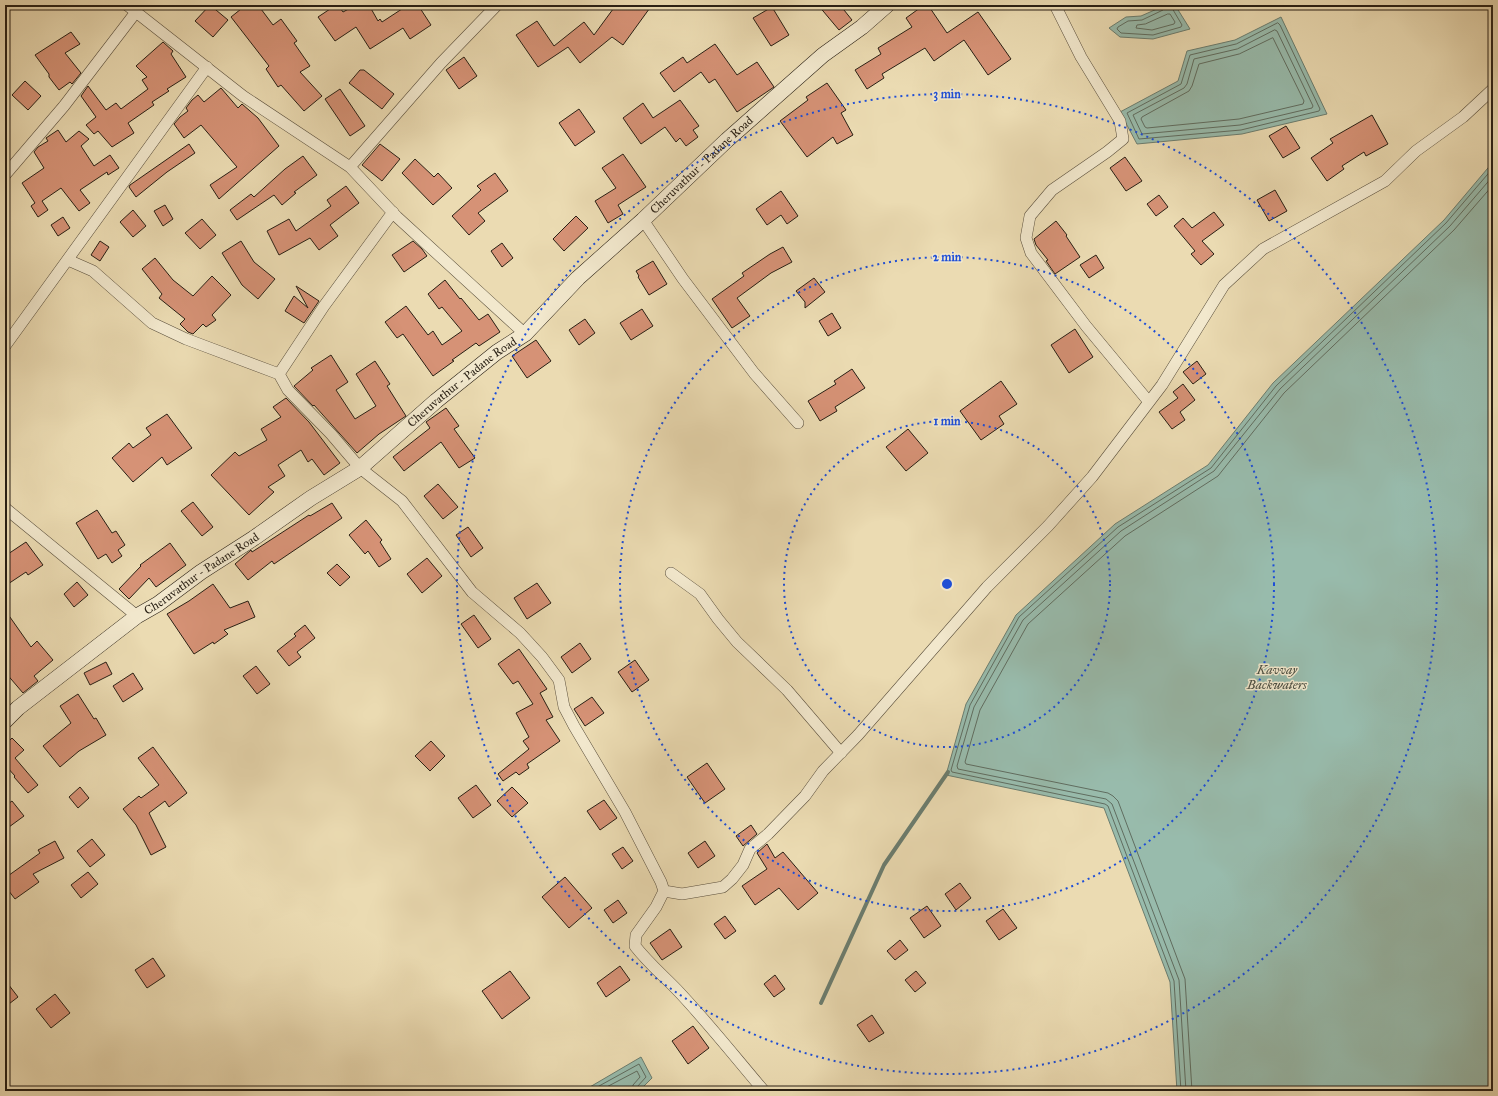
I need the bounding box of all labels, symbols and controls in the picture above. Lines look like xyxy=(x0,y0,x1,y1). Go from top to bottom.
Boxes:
text: 3 min xyxy=(933,87,961,102)
street label: Cheruvathur - Padane Road xyxy=(647,113,756,217)
text: 2 min xyxy=(933,250,962,264)
street label: Cheruvathur - Padane Road xyxy=(404,334,519,430)
text: 1 min xyxy=(933,414,961,428)
street label: Cheruvathur - Padane Road xyxy=(142,530,262,618)
centre of rings xyxy=(940,577,954,591)
water label: Kavvay Backwaters xyxy=(1246,662,1307,693)

